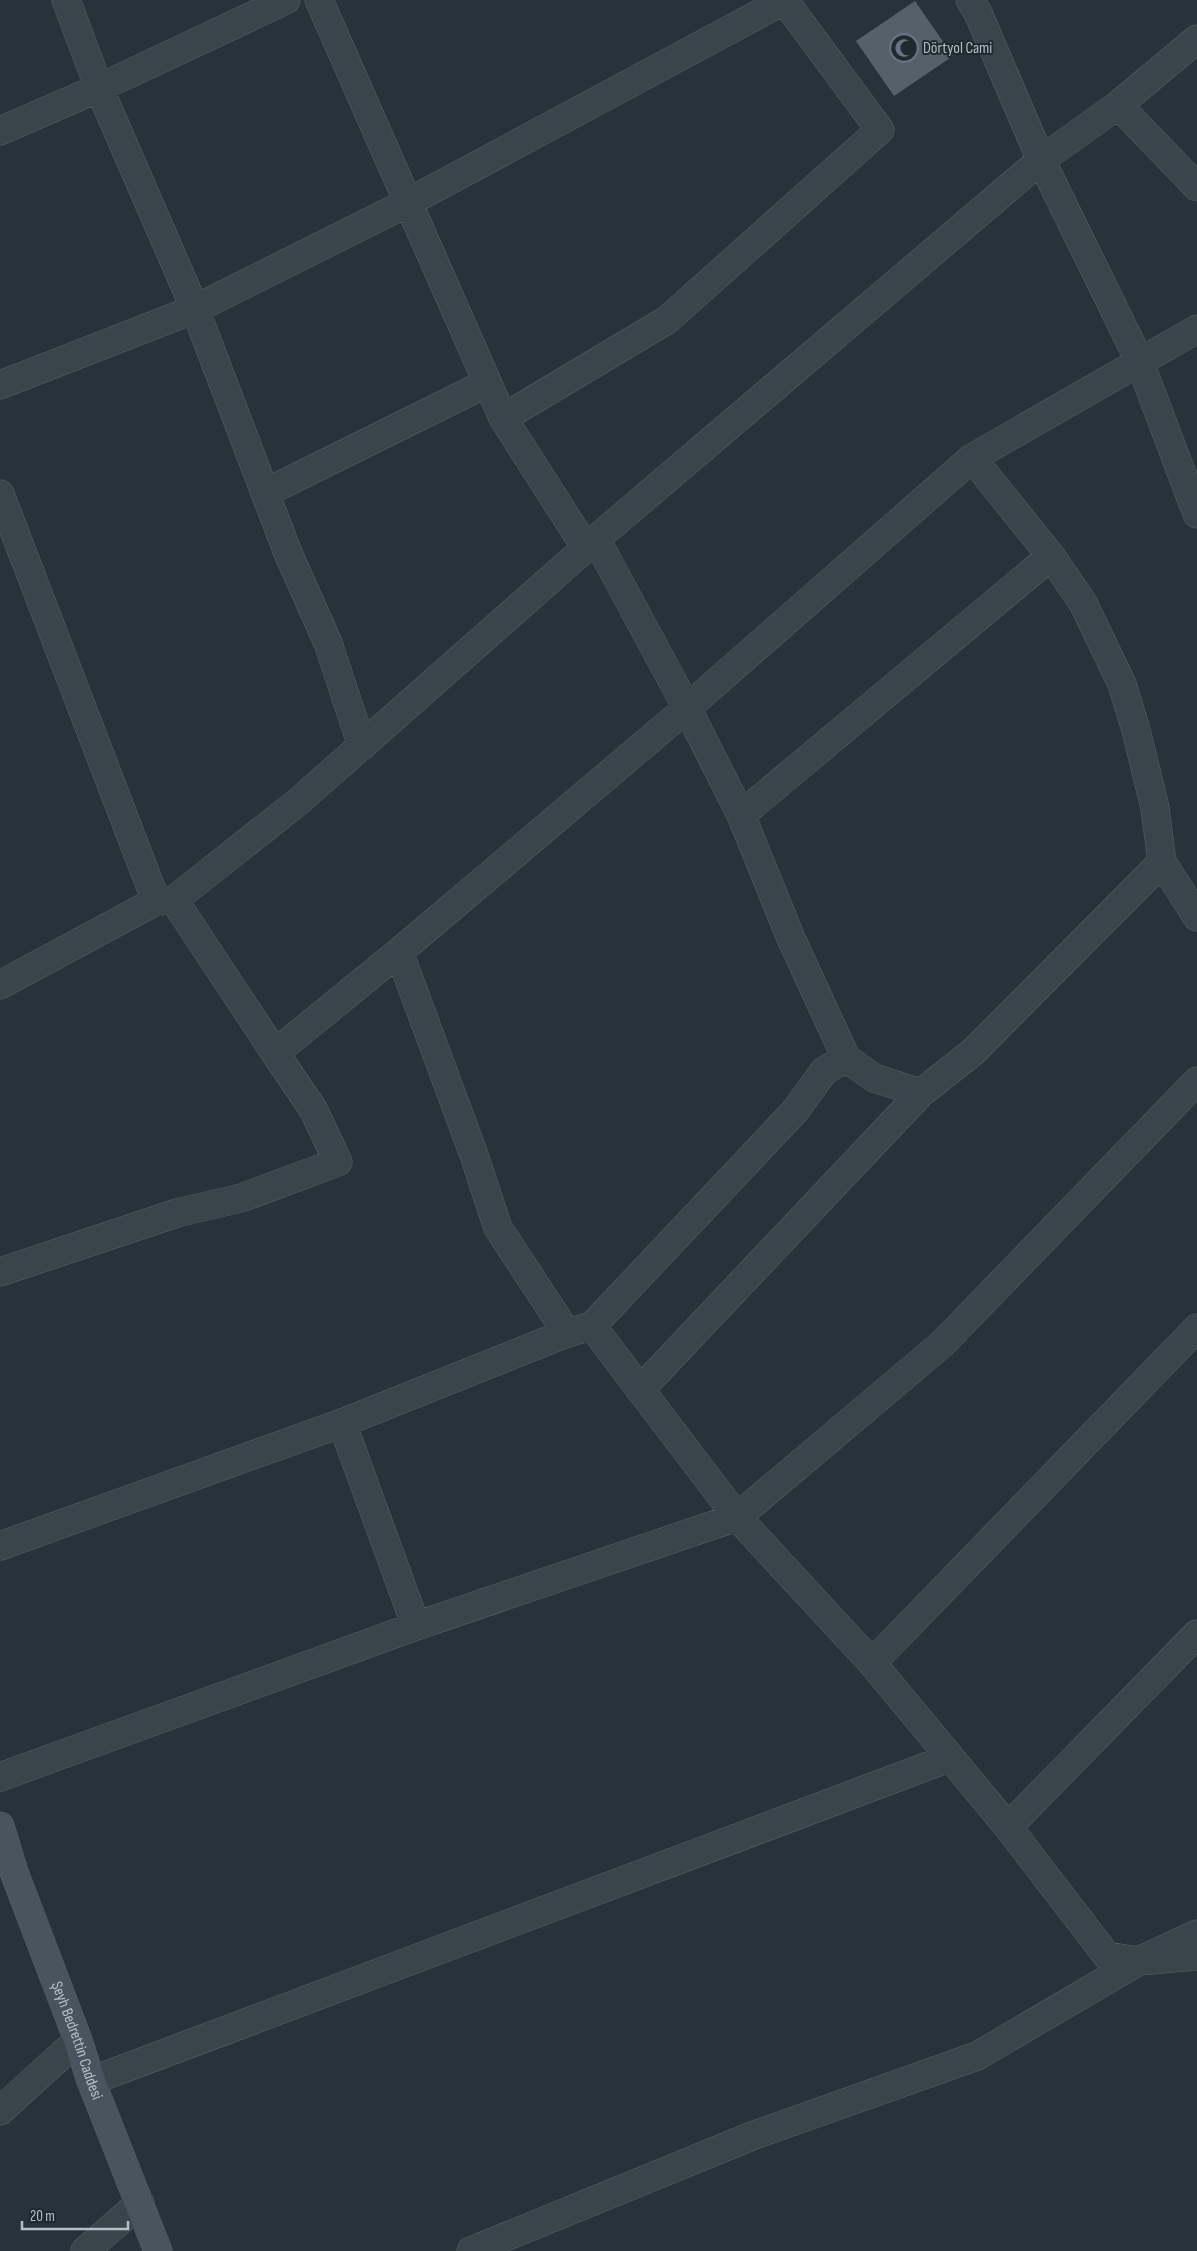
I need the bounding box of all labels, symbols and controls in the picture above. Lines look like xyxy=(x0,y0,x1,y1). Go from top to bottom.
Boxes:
mosque icon: Dörtyol Cami xyxy=(889,33,919,63)
place label: Dörtyol Cami xyxy=(923,39,992,58)
street label: Şeyh Bedrettin Caddesi xyxy=(47,1979,107,2102)
scale bar xyxy=(22,2198,129,2230)
text: 20 m xyxy=(30,2207,55,2226)

